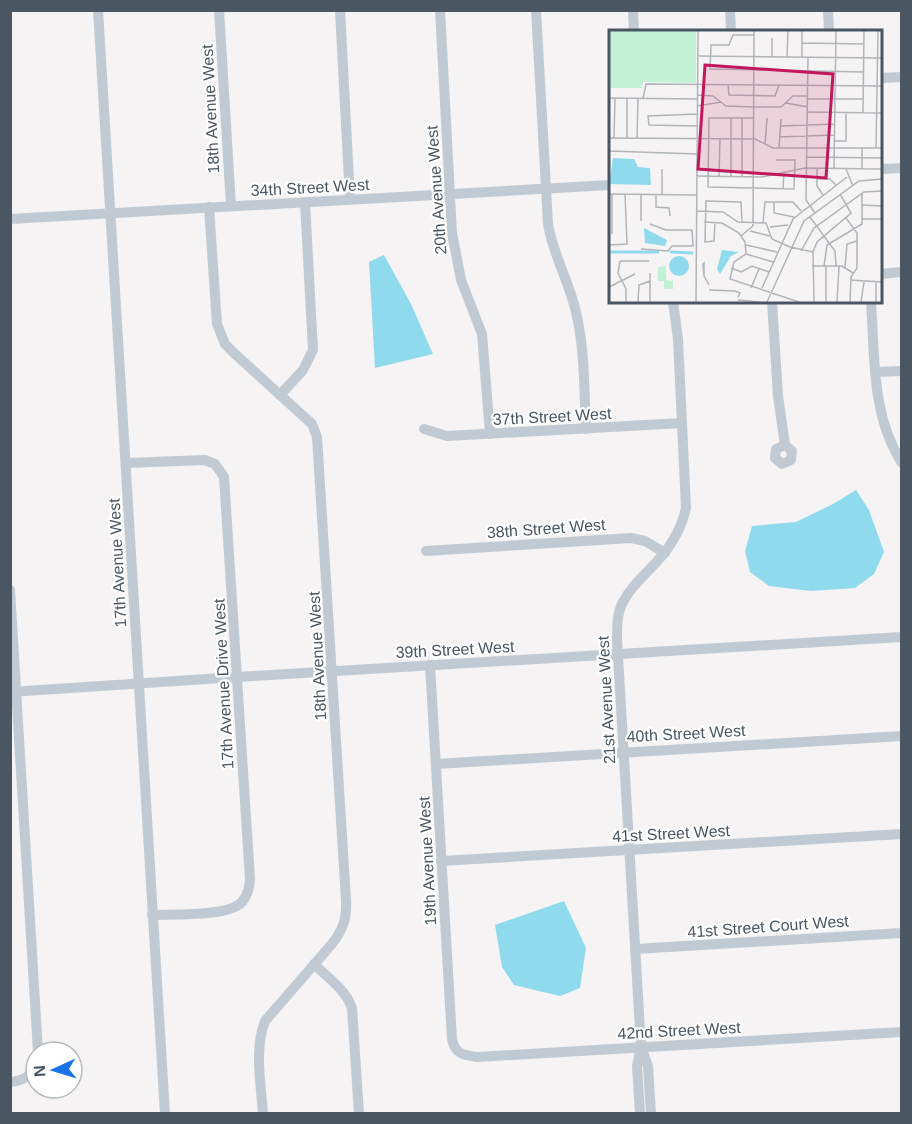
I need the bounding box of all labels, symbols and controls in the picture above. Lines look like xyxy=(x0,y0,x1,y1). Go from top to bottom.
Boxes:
inset map xyxy=(609,30,882,303)
street label: 18th Avenue West xyxy=(199,43,222,174)
street label: 20th Avenue West xyxy=(423,124,449,255)
street label: 34th Street West xyxy=(250,176,370,199)
street label: 37th Street West xyxy=(492,405,612,428)
street label: 17th Avenue West xyxy=(106,497,129,628)
street label: 38th Street West xyxy=(486,516,606,541)
street label: 18th Avenue West xyxy=(306,590,329,721)
street label: 17th Avenue Drive West xyxy=(211,598,236,770)
street label: 21st Avenue West xyxy=(595,635,618,765)
street label: 39th Street West xyxy=(395,638,515,661)
street label: 40th Street West xyxy=(626,722,746,745)
street label: 19th Avenue West xyxy=(416,795,439,926)
street label: 41st Street West xyxy=(612,822,731,845)
street label: 41st Street Court West xyxy=(687,912,850,941)
street label: 42nd Street West xyxy=(617,1019,742,1042)
north arrow xyxy=(24,1040,84,1100)
text: N xyxy=(31,1065,48,1077)

